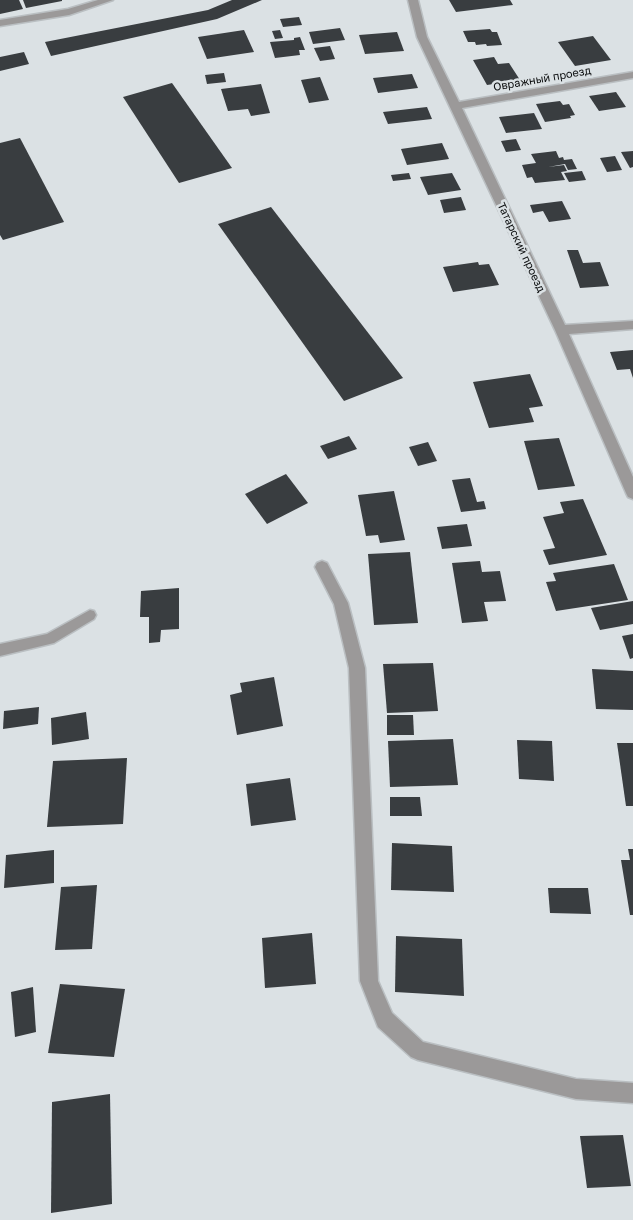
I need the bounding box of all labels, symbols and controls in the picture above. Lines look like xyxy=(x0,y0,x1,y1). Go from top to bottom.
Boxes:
street label: Овражный проезд xyxy=(492,63,592,93)
street label: Татарский проезд xyxy=(496,200,549,294)

